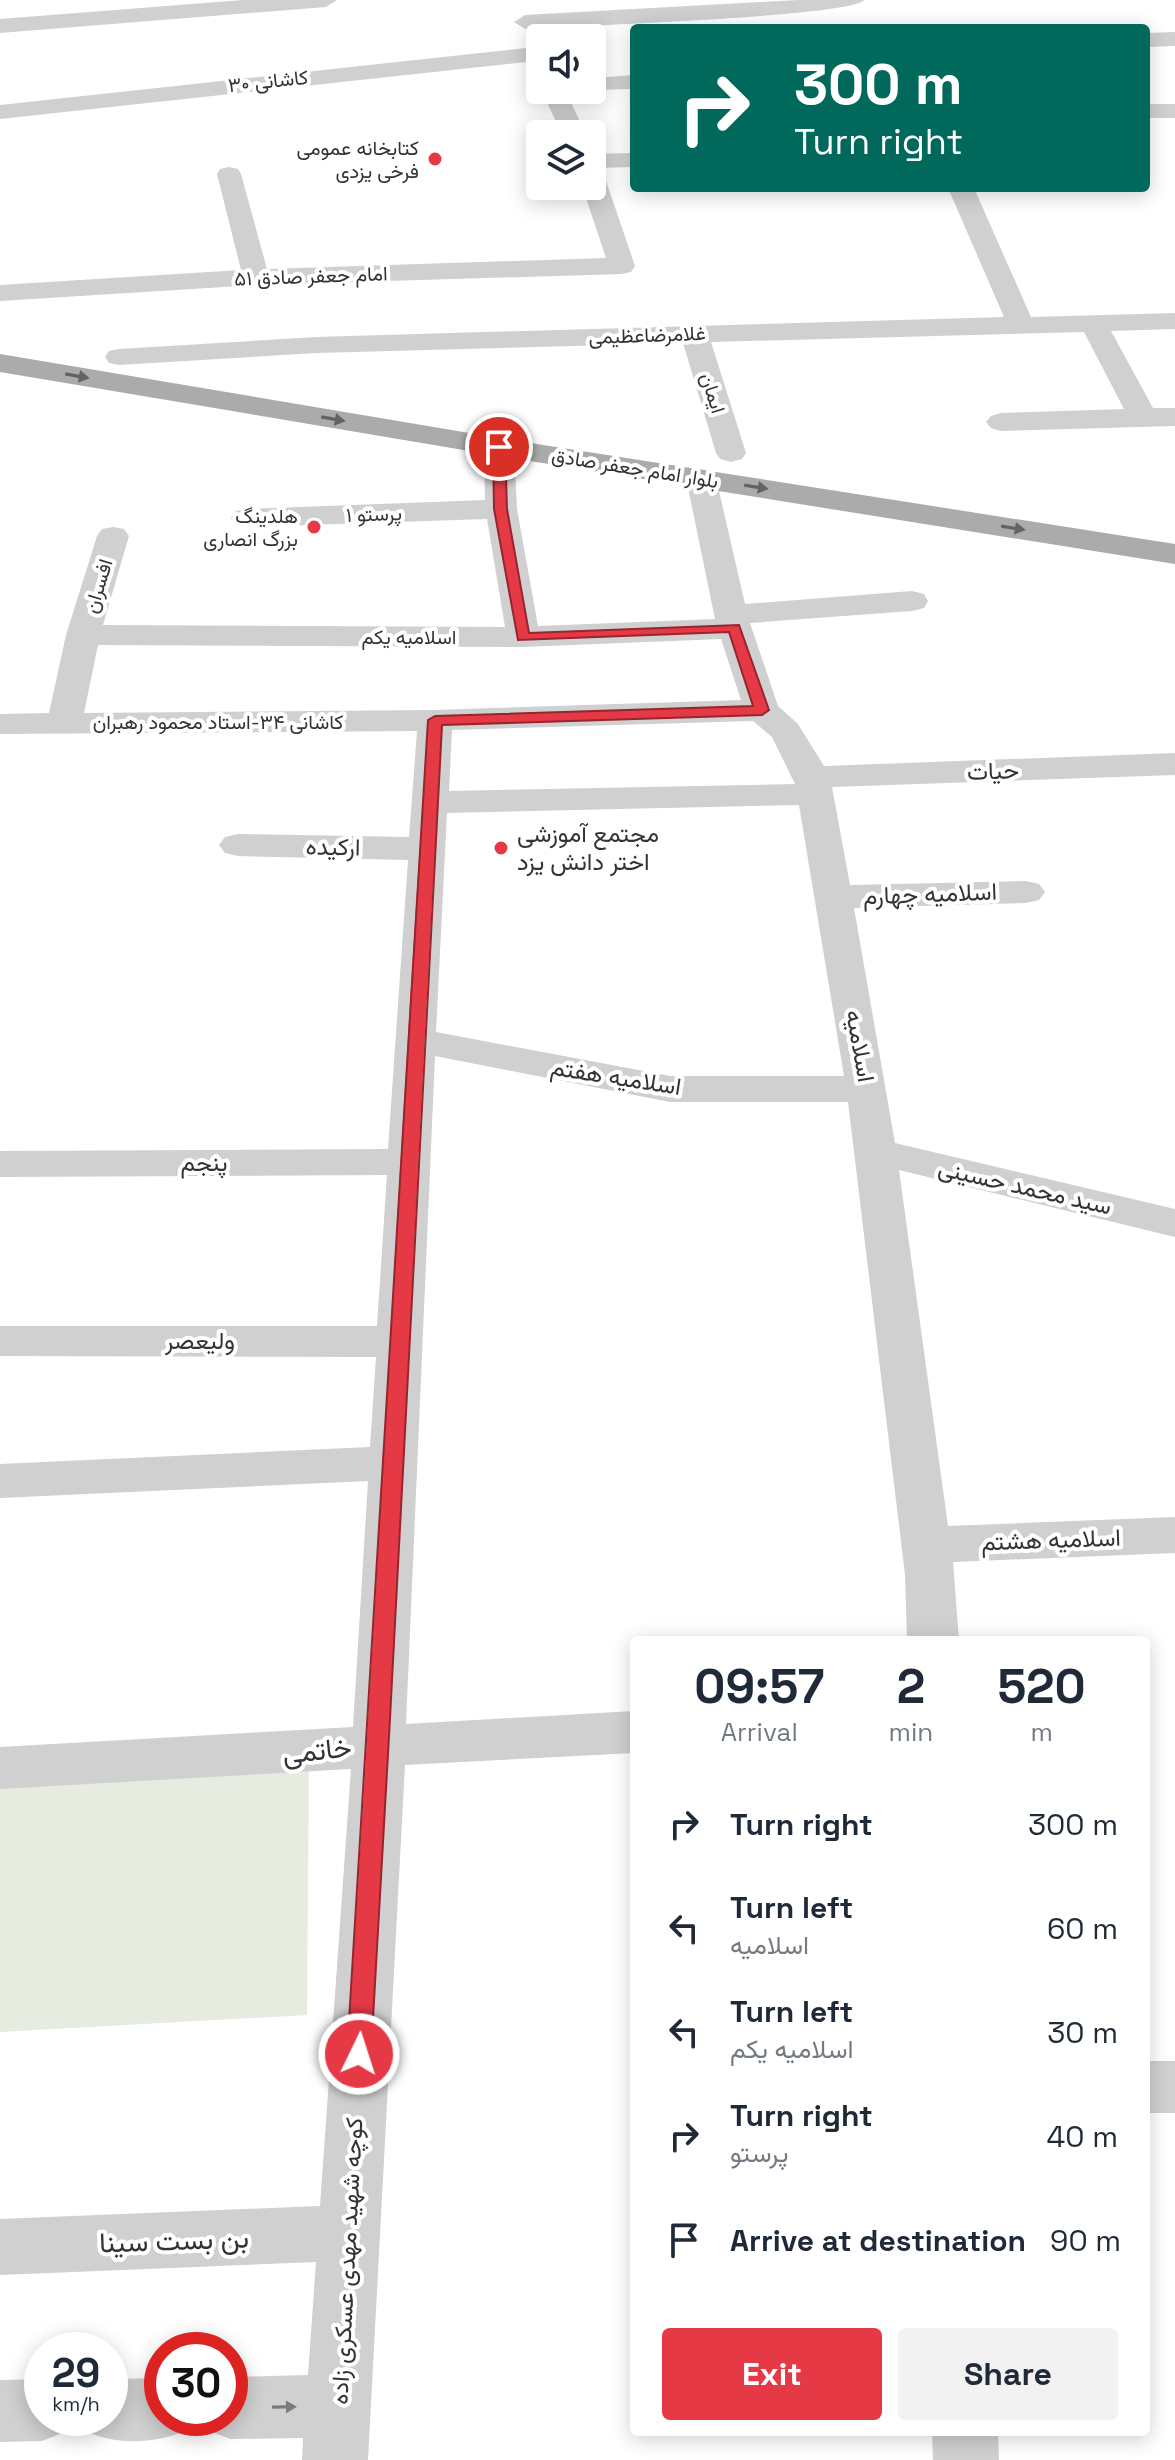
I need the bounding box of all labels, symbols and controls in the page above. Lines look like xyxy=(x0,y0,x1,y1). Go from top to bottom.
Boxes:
map controls xyxy=(526,24,606,200)
button: sound xyxy=(526,24,606,104)
text: 300 m xyxy=(794,49,963,120)
icon: right xyxy=(662,56,766,160)
street label: کاشانی ۳۰ xyxy=(227,64,310,98)
text: Turn right xyxy=(794,119,963,165)
button: layers xyxy=(526,120,606,200)
place label: کتابخانه عمومی فرخی یزدی xyxy=(296,135,419,184)
marker: کتابخانه عمومی فرخی یزدی xyxy=(426,150,444,168)
street label: امام جعفر صادق ۵۱ xyxy=(234,260,388,292)
street label: غلامرضاعظیمی xyxy=(588,320,706,350)
one-way arrow xyxy=(65,370,90,383)
street label: ایمان xyxy=(695,370,731,416)
pin xyxy=(465,413,533,481)
one-way arrow xyxy=(321,414,346,426)
icon: arrive xyxy=(477,425,521,469)
street label: بلوار امام جعفر صادق xyxy=(550,442,720,494)
one-way arrow xyxy=(744,481,769,494)
street label: پرستو ۱ xyxy=(346,500,402,529)
place label: هلدینگ بزرگ انصاری xyxy=(203,503,298,552)
marker: هلدینگ بزرگ انصاری xyxy=(305,518,323,536)
one-way arrow xyxy=(1000,523,1025,535)
street label: افسران xyxy=(77,556,119,616)
street label: اسلامیه یکم xyxy=(361,624,457,650)
street label: کاشانی ۳۴-استاد محمود رهبران xyxy=(93,709,343,735)
street label: حیات xyxy=(966,754,1020,787)
place label: مجتمع آموزشی اختر دانش یزد xyxy=(517,818,659,877)
street label: ارکیده xyxy=(305,831,361,862)
marker: مجتمع آموزشی اختر دانش یزد xyxy=(492,839,510,857)
street label: اسلامیه چهارم xyxy=(862,876,998,912)
street label: اسلامیه xyxy=(839,1007,882,1085)
street label: اسلامیه هفتم xyxy=(549,1051,683,1103)
street label: پنجم xyxy=(180,1147,228,1179)
street label: سید محمد حسینی xyxy=(935,1151,1115,1222)
street label: ولیعصر xyxy=(164,1325,235,1356)
street label: اسلامیه هشتم xyxy=(981,1522,1121,1558)
text: 09:57 xyxy=(694,1656,824,1717)
text: 2 xyxy=(897,1656,925,1717)
text: 520 xyxy=(998,1656,1086,1717)
text: Arrival xyxy=(721,1715,798,1749)
text: min xyxy=(889,1715,933,1749)
text: m xyxy=(1030,1715,1053,1749)
street label: خاتمی xyxy=(281,1728,353,1772)
icon: right xyxy=(662,1802,706,1846)
text: Turn right xyxy=(730,1805,873,1844)
text: 300 m xyxy=(1028,1805,1118,1844)
text: Turn left xyxy=(730,1888,853,1927)
icon: left xyxy=(662,1906,706,1950)
text: 60 m xyxy=(1047,1909,1118,1948)
text: اسلامیه xyxy=(730,1928,809,1962)
text: Turn left xyxy=(730,1992,853,2031)
icon: left xyxy=(662,2010,706,2054)
position arrow xyxy=(317,2012,401,2096)
text: 30 m xyxy=(1047,2013,1118,2052)
text: اسلامیه یکم xyxy=(730,2032,854,2066)
text: Turn right xyxy=(730,2096,873,2135)
icon: right xyxy=(662,2114,706,2158)
street label: کوچه شهید مهدی عسکری زاده xyxy=(324,2117,370,2405)
text: 40 m xyxy=(1047,2117,1118,2156)
text: پرستو xyxy=(730,2136,788,2170)
icon: arrive xyxy=(662,2218,706,2262)
street label: بن بست سینا xyxy=(99,2219,249,2261)
text: Arrive at destination xyxy=(730,2221,1026,2260)
text: 90 m xyxy=(1050,2221,1121,2260)
button: Exit xyxy=(662,2328,882,2420)
button: Share xyxy=(898,2328,1118,2420)
speed limit sign: 30 xyxy=(144,2332,248,2436)
text: 29 xyxy=(52,2348,100,2399)
text: km/h xyxy=(52,2391,100,2417)
one-way arrow xyxy=(272,2401,297,2413)

